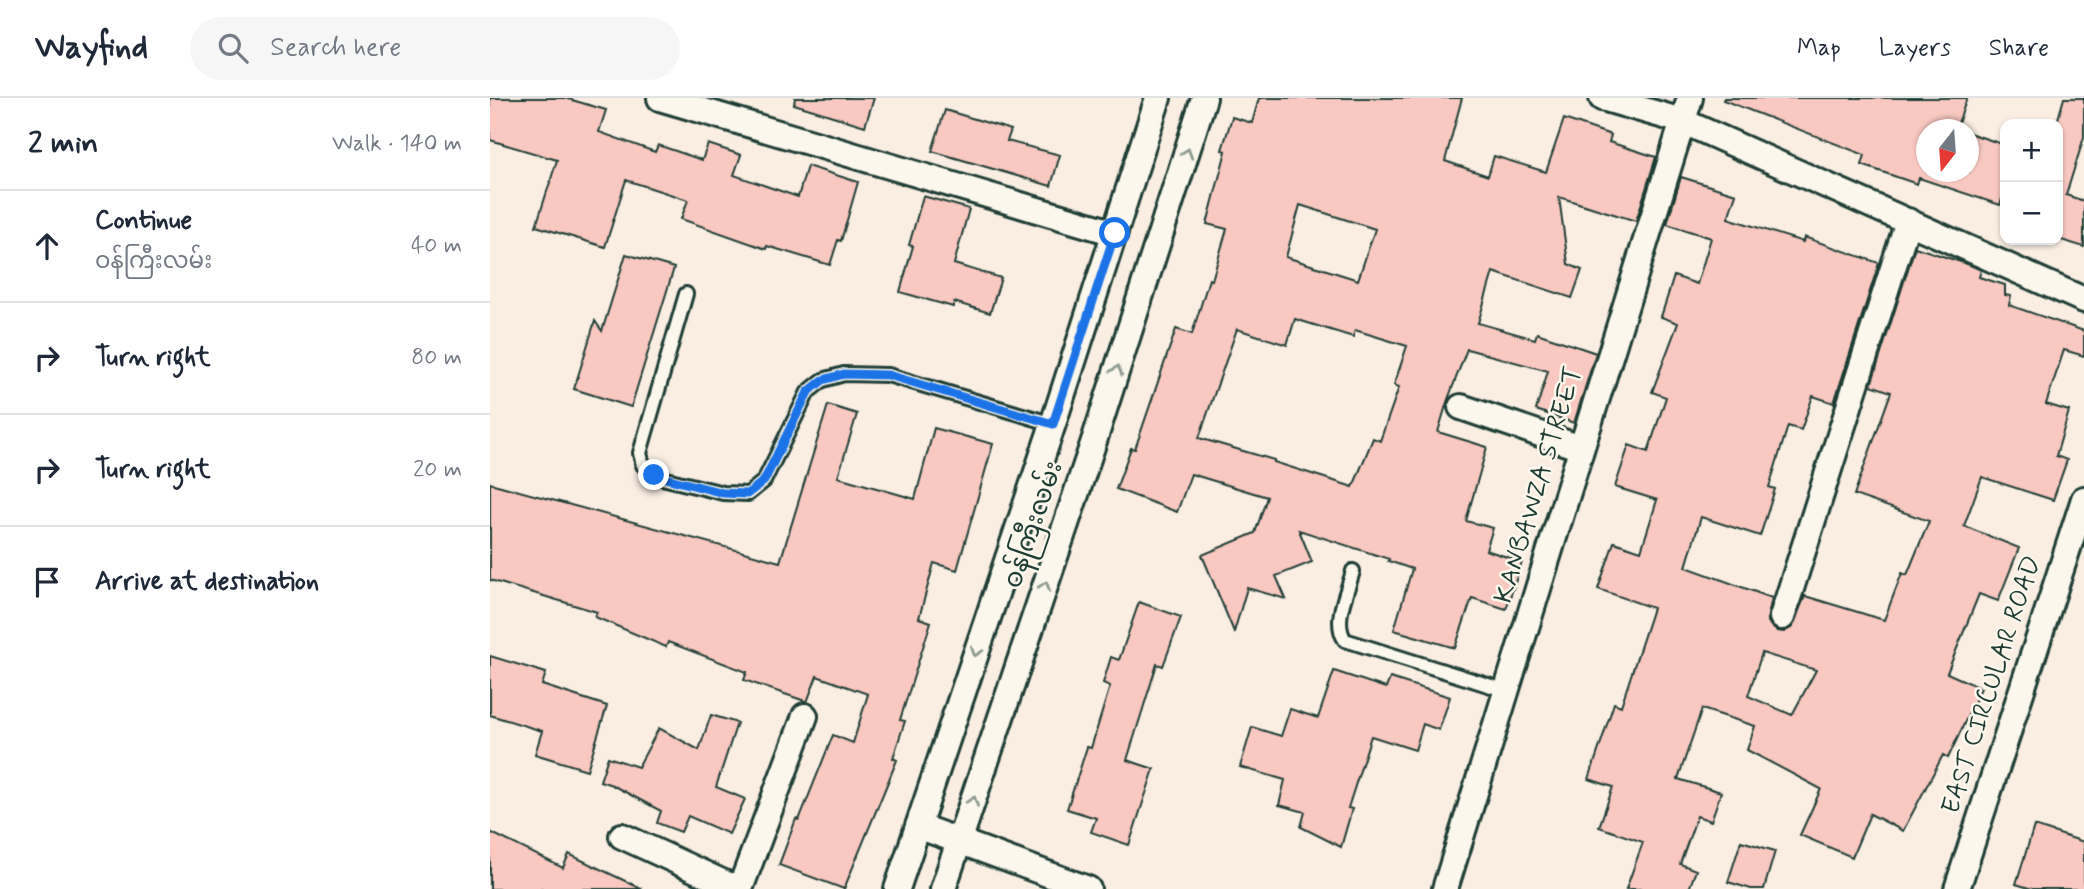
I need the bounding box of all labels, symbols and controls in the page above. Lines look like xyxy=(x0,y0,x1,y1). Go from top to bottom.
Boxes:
search box xyxy=(190,17,680,80)
text: Wayfind xyxy=(35,26,148,70)
icon: search xyxy=(214,29,252,67)
text: Search here xyxy=(270,31,401,65)
text: Map xyxy=(1797,33,1841,64)
text: Layers xyxy=(1879,33,1951,64)
text: Share xyxy=(1989,33,2049,64)
north arrow xyxy=(1916,119,1979,182)
map controls xyxy=(2000,119,2063,245)
button: + xyxy=(2000,119,2063,182)
text: 2 min xyxy=(28,124,98,163)
text: Walk · 140 m xyxy=(332,129,462,159)
one-way arrow xyxy=(1178,147,1193,159)
button: − xyxy=(2000,182,2063,245)
text: Continue xyxy=(95,204,192,238)
route start xyxy=(1099,217,1130,248)
icon: ahead xyxy=(28,227,66,265)
text: 40 m xyxy=(411,231,462,261)
text: ဝန်ကြီးလမ်း xyxy=(95,247,212,277)
icon: right xyxy=(28,339,66,377)
text: Turn right xyxy=(95,341,211,375)
text: 80 m xyxy=(411,343,462,373)
street label: KANBAWZA STREET xyxy=(1487,363,1591,607)
one-way arrow xyxy=(1109,364,1123,376)
icon: right xyxy=(28,451,66,489)
text: Turn right xyxy=(95,453,211,487)
text: 20 m xyxy=(413,455,462,485)
street label: ဝန်ကြီးလမ်း xyxy=(994,456,1074,594)
route end xyxy=(638,459,669,490)
street label: EAST CIRCULAR ROAD xyxy=(1934,552,2050,818)
icon: arrive xyxy=(28,563,66,601)
text: Arrive at destination xyxy=(95,565,319,599)
one-way arrow xyxy=(1037,580,1051,592)
one-way arrow xyxy=(970,645,984,657)
one-way arrow xyxy=(965,796,979,808)

